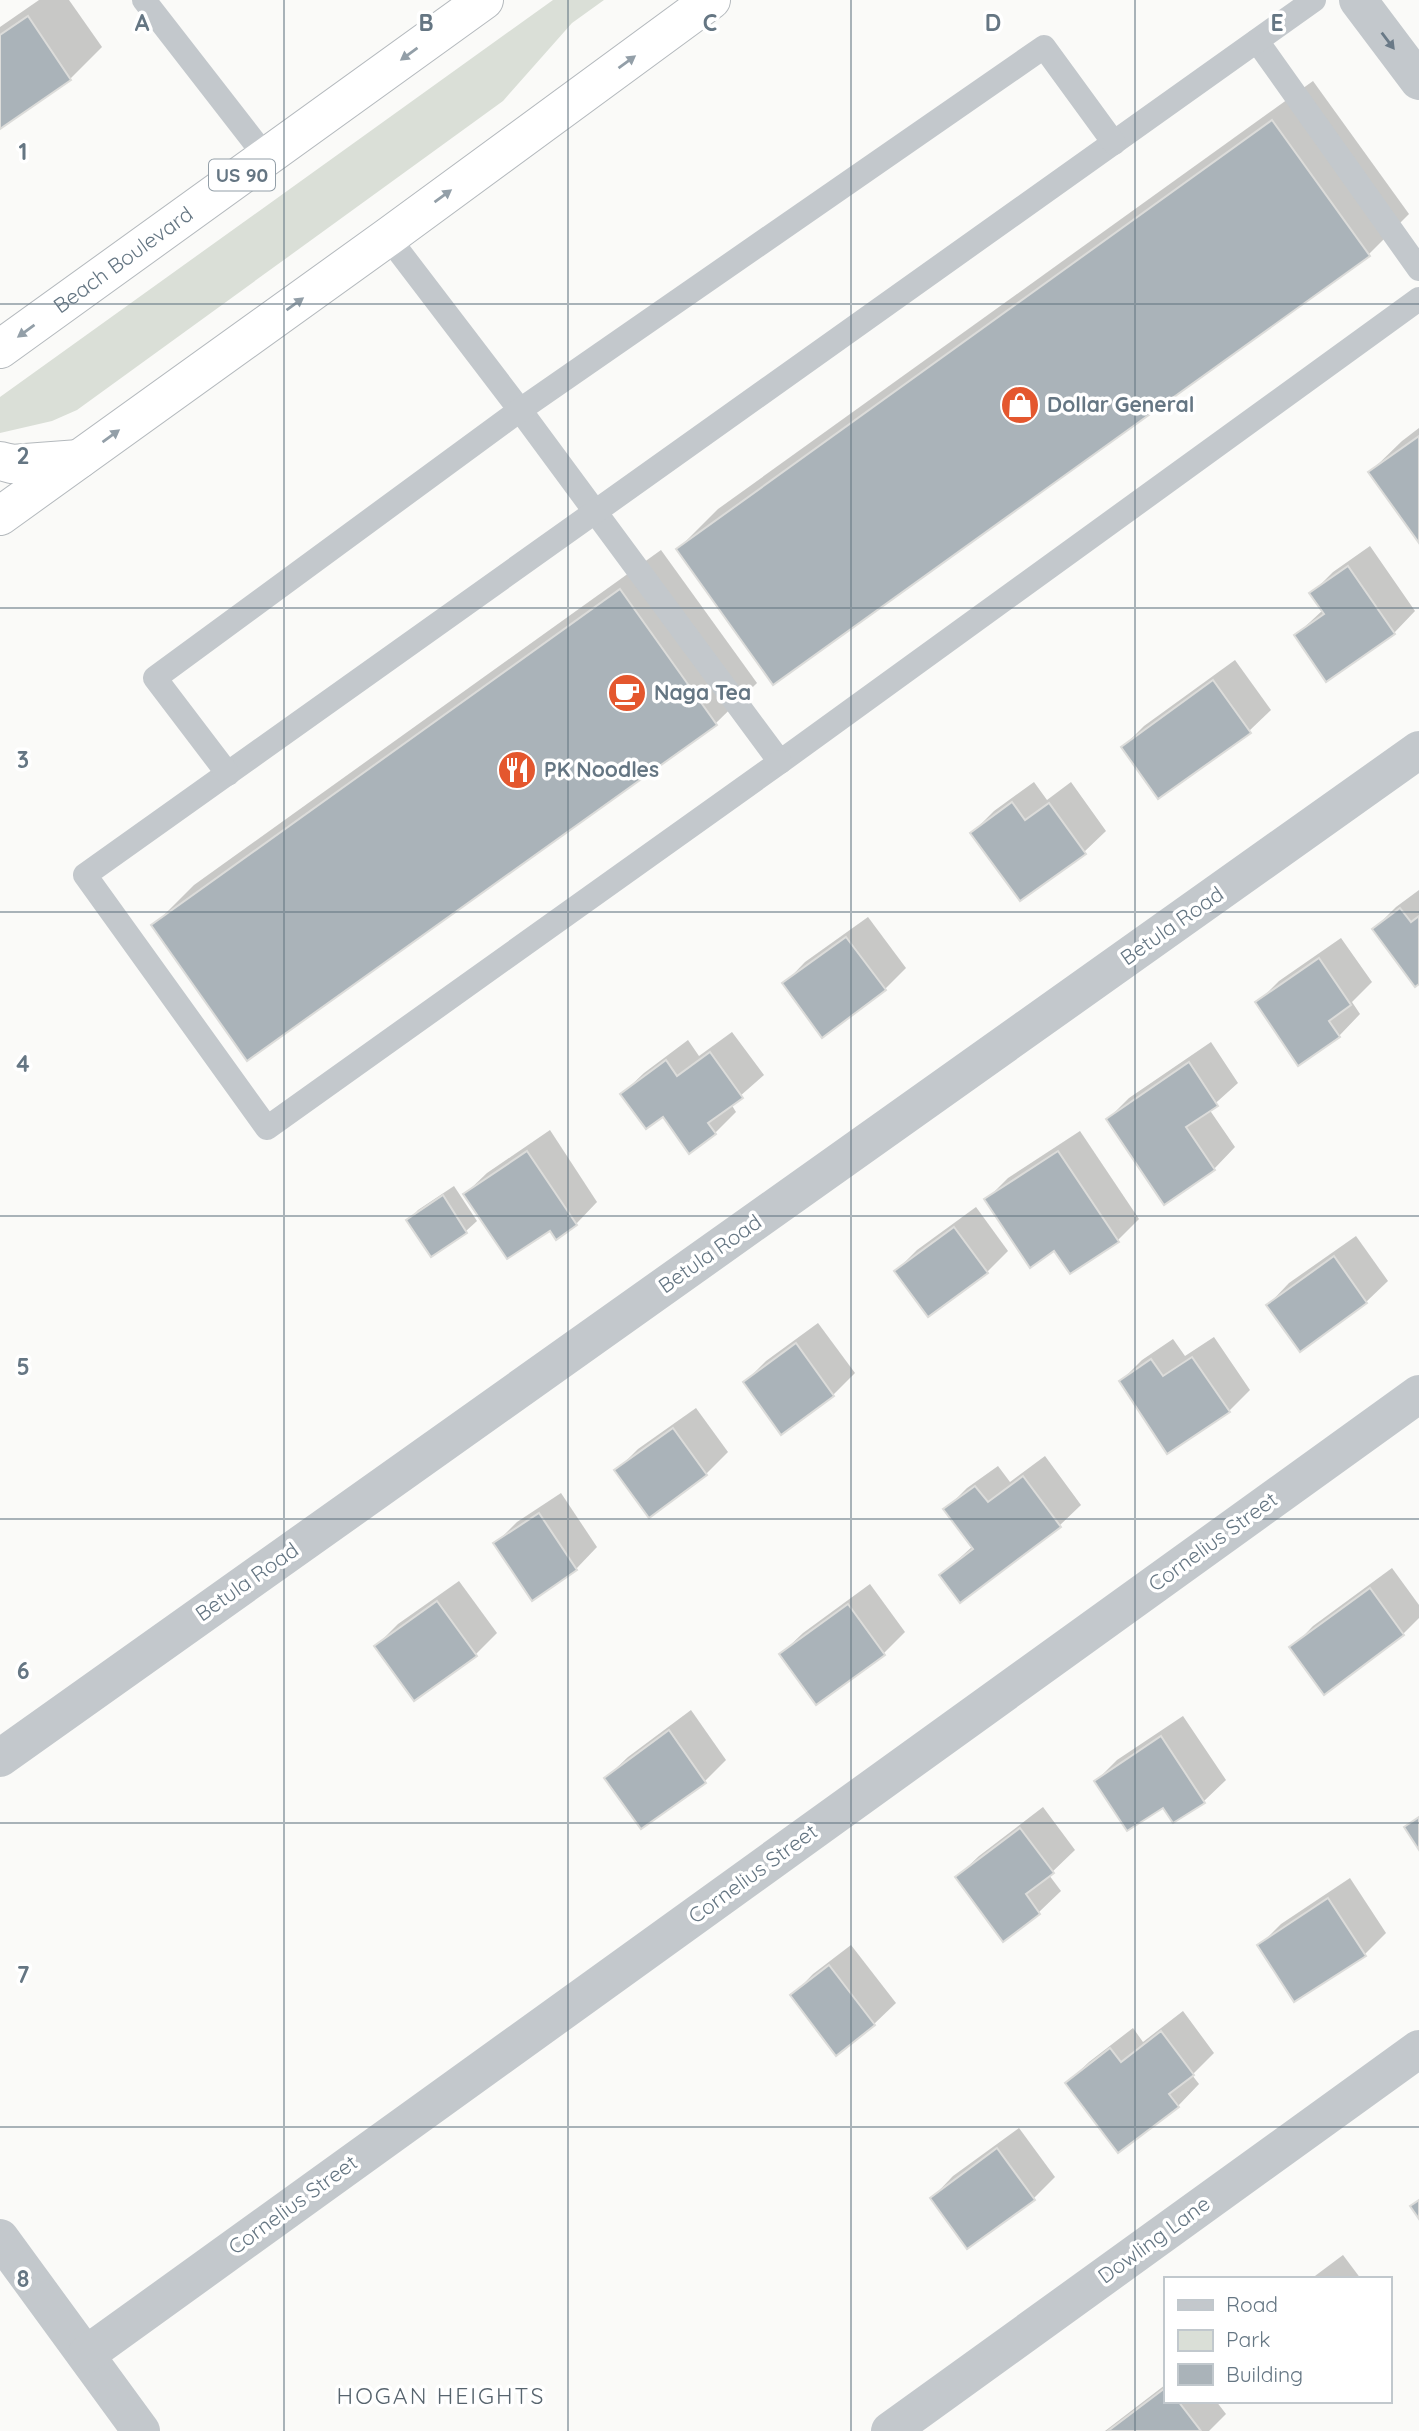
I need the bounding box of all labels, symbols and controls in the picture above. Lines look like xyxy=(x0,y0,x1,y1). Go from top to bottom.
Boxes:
text: A xyxy=(135,8,150,37)
text: B xyxy=(418,8,434,37)
text: C xyxy=(703,8,717,37)
text: D xyxy=(985,8,1001,37)
text: E xyxy=(1270,8,1284,37)
one-way arrow xyxy=(1381,31,1396,49)
one-way arrow xyxy=(400,47,418,61)
one-way arrow xyxy=(618,55,636,69)
text: 1 xyxy=(19,137,27,166)
road number: US 90 xyxy=(209,160,275,190)
one-way arrow xyxy=(434,189,452,204)
street label: Beach Boulevard xyxy=(48,200,198,318)
one-way arrow xyxy=(286,297,304,311)
one-way arrow xyxy=(17,324,35,338)
shop icon: Dollar General xyxy=(999,384,1041,426)
place label: Dollar General xyxy=(1047,391,1194,417)
one-way arrow xyxy=(102,429,120,443)
text: 2 xyxy=(16,441,30,470)
cafe icon: Naga Tea xyxy=(606,672,648,714)
place label: Naga Tea xyxy=(654,679,751,705)
text: 3 xyxy=(17,745,29,774)
restaurant icon: PK Noodles xyxy=(496,749,538,791)
place label: PK Noodles xyxy=(544,756,659,782)
street label: Betula Road xyxy=(1115,880,1228,970)
text: 4 xyxy=(16,1049,30,1078)
street label: Betula Road xyxy=(653,1208,766,1298)
text: 5 xyxy=(16,1352,30,1381)
street label: Cornelius Street xyxy=(1143,1486,1282,1597)
street label: Betula Road xyxy=(190,1536,303,1626)
text: 6 xyxy=(17,1656,29,1685)
street label: Cornelius Street xyxy=(683,1818,822,1929)
text: 7 xyxy=(17,1960,30,1989)
street label: Cornelius Street xyxy=(223,2149,362,2260)
street label: Dowling Lane xyxy=(1092,2190,1214,2288)
text: 8 xyxy=(17,2264,29,2293)
legend xyxy=(1164,2277,1391,2403)
text: Road xyxy=(1226,2291,1278,2317)
text: Park xyxy=(1226,2326,1270,2352)
text: Building xyxy=(1226,2361,1303,2387)
district label: HOGAN HEIGHTS xyxy=(337,2381,545,2410)

